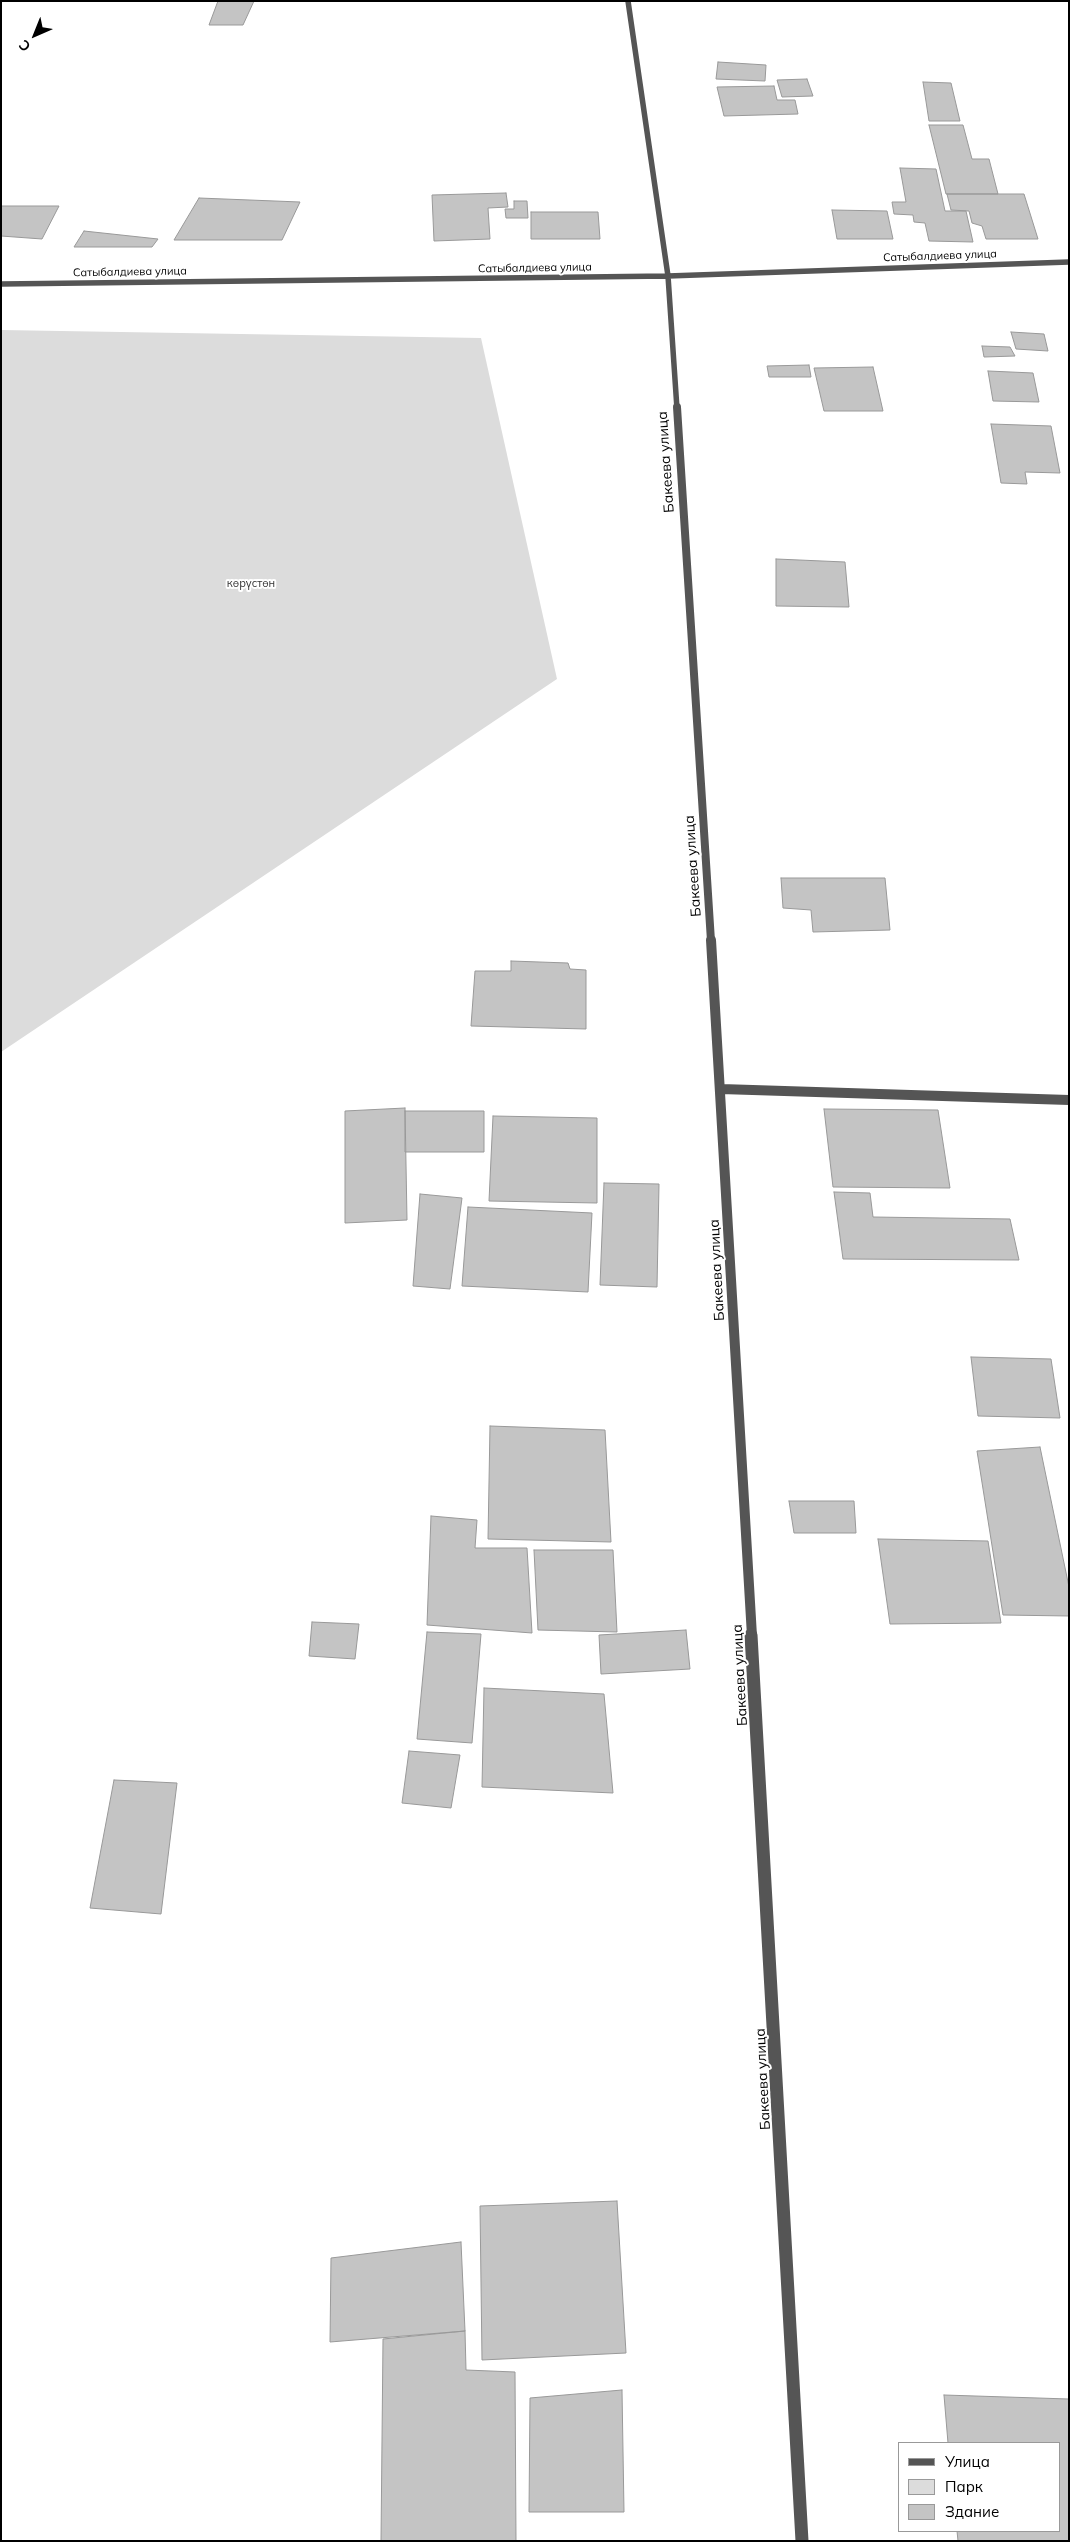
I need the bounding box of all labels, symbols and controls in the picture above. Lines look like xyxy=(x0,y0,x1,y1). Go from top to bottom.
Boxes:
north arrow xyxy=(10,10,60,60)
text: С xyxy=(15,36,34,56)
street label: Сатыбалдиева улица xyxy=(883,247,997,265)
street label: Сатыбалдиева улица xyxy=(478,260,592,276)
street label: Сатыбалдиева улица xyxy=(73,264,187,280)
street label: Бакеева улица xyxy=(654,411,678,513)
park label: көрүстөн xyxy=(227,577,275,591)
street label: Бакеева улица xyxy=(681,815,705,917)
street label: Бакеева улица xyxy=(706,1219,728,1321)
street label: Бакеева улица xyxy=(729,1624,751,1726)
street label: Бакеева улица xyxy=(752,2028,774,2130)
legend xyxy=(898,2442,1060,2532)
text: Улица xyxy=(945,2452,990,2471)
text: Парк xyxy=(945,2477,983,2496)
text: Здание xyxy=(945,2502,999,2521)

